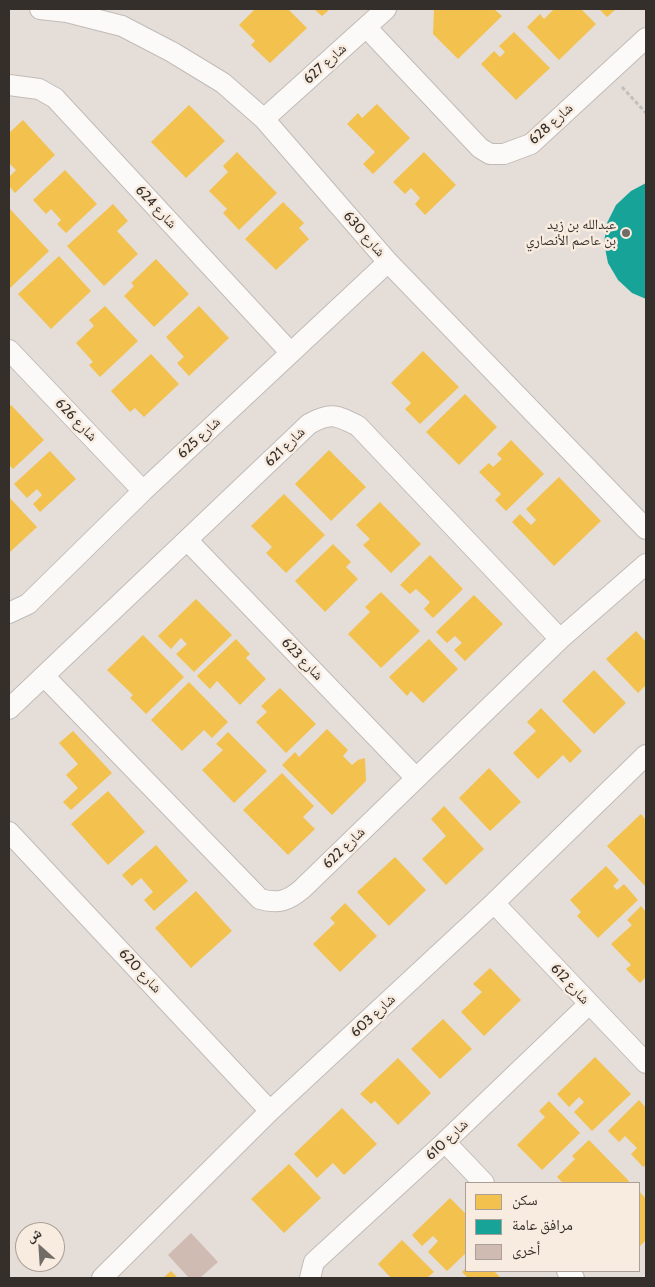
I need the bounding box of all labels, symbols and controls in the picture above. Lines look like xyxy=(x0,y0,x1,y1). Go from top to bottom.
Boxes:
street label: شارع 627 xyxy=(300,40,350,88)
street label: شارع 628 xyxy=(525,100,577,148)
street label: شارع 624 xyxy=(132,182,180,232)
street label: شارع 630 xyxy=(340,208,388,260)
place label: عبدالله بن زيد بن عاصم الأنصاري xyxy=(526,217,616,250)
marker: عبدالله بن زيد بن عاصم الأنصاري xyxy=(620,227,632,239)
street label: شارع 626 xyxy=(52,395,100,445)
street label: شارع 625 xyxy=(174,414,224,462)
street label: شارع 621 xyxy=(261,424,309,470)
street label: شارع 623 xyxy=(278,634,326,684)
street label: شارع 622 xyxy=(319,824,369,872)
street label: شارع 620 xyxy=(115,945,165,997)
street label: شارع 612 xyxy=(547,960,593,1008)
street label: شارع 603 xyxy=(347,991,399,1041)
street label: شارع 610 xyxy=(422,1116,472,1164)
legend xyxy=(465,1182,640,1272)
text: سكن xyxy=(512,1191,538,1209)
text: مرافق عامة xyxy=(512,1216,573,1234)
north arrow xyxy=(15,1222,65,1272)
text: ش xyxy=(23,1223,44,1246)
text: أخرى xyxy=(512,1241,540,1259)

